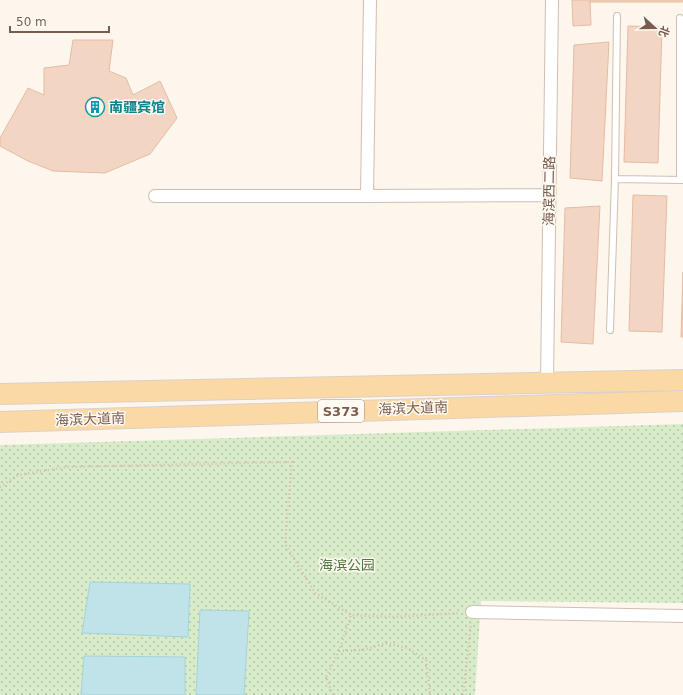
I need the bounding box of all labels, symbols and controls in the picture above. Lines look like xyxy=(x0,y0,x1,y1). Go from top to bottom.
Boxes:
scale bar xyxy=(10,8,109,34)
north arrow xyxy=(635,8,675,48)
text: 50 m xyxy=(16,15,47,29)
text: 北 xyxy=(656,24,672,39)
building icon: 南疆宾馆 xyxy=(84,96,106,118)
place label: 南疆宾馆 xyxy=(109,99,165,115)
street label: 海滨西二路 xyxy=(540,156,558,226)
street label: 海滨大道南 xyxy=(378,399,448,417)
road number: S373 xyxy=(318,400,364,422)
street label: 海滨大道南 xyxy=(55,410,125,428)
park label: 海滨公园 xyxy=(319,557,375,573)

